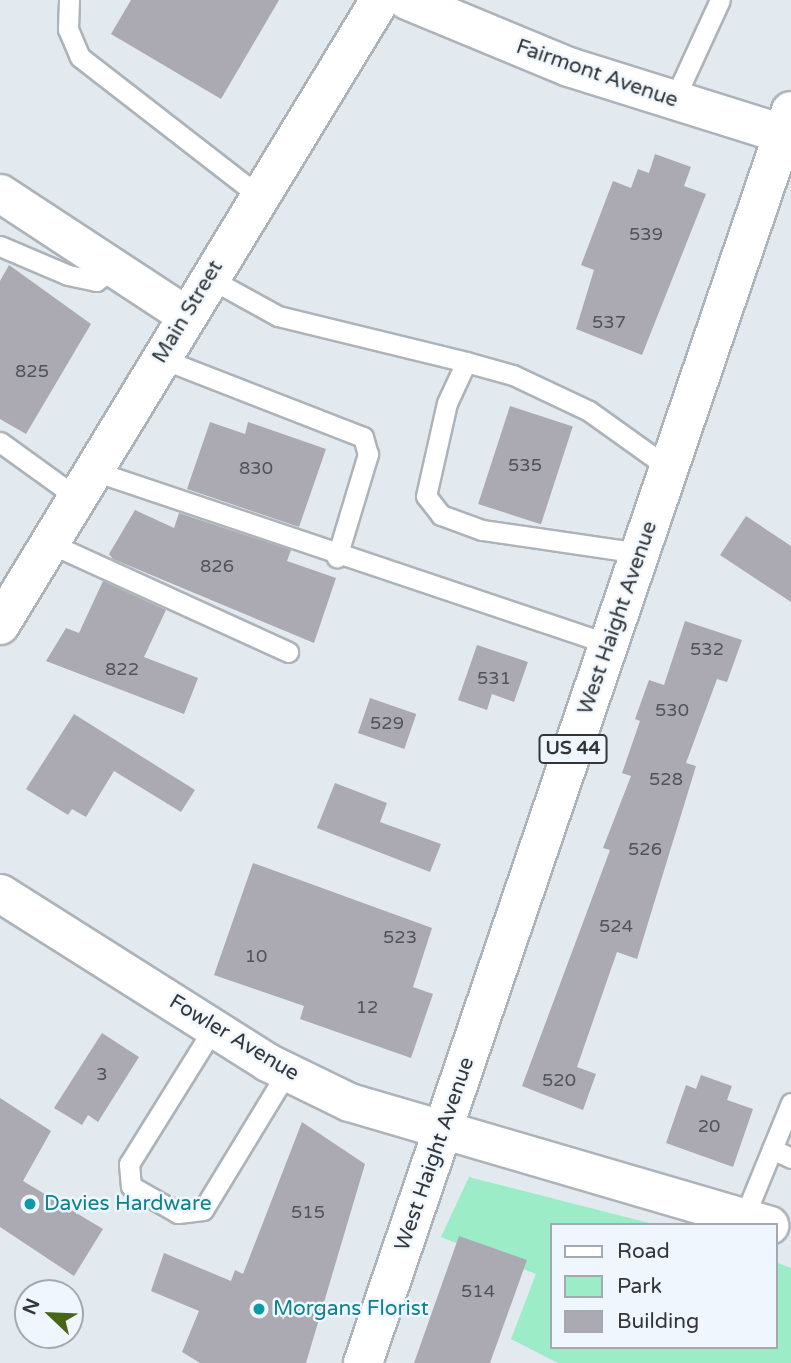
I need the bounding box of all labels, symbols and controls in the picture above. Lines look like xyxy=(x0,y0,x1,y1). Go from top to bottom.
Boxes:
street label: Fairmont Avenue xyxy=(513,34,681,114)
house number: 539 xyxy=(629,223,663,245)
street label: Main Street xyxy=(147,256,229,368)
house number: 537 xyxy=(592,311,626,333)
house number: 825 xyxy=(15,360,49,382)
house number: 535 xyxy=(508,454,542,476)
house number: 830 xyxy=(239,457,273,479)
street label: West Haight Avenue xyxy=(573,518,663,718)
house number: 826 xyxy=(200,555,234,577)
house number: 532 xyxy=(690,638,724,660)
house number: 822 xyxy=(105,658,139,680)
house number: 531 xyxy=(477,667,511,689)
house number: 530 xyxy=(655,699,689,721)
house number: 529 xyxy=(370,712,404,734)
road number: US 44 xyxy=(538,734,608,764)
house number: 528 xyxy=(649,768,683,790)
house number: 526 xyxy=(628,838,662,860)
house number: 524 xyxy=(599,915,633,937)
house number: 523 xyxy=(383,926,417,948)
house number: 10 xyxy=(245,945,267,967)
street label: Fowler Avenue xyxy=(165,989,303,1087)
house number: 12 xyxy=(356,996,378,1018)
street label: West Haight Avenue xyxy=(390,1054,480,1254)
house number: 3 xyxy=(96,1063,108,1085)
house number: 520 xyxy=(542,1069,576,1091)
house number: 20 xyxy=(698,1115,720,1137)
place label: Davies Hardware xyxy=(44,1191,212,1217)
marker: Davies Hardware xyxy=(22,1196,38,1212)
house number: 515 xyxy=(291,1201,325,1223)
legend xyxy=(550,1223,777,1349)
text: Road xyxy=(617,1239,670,1264)
text: Park xyxy=(617,1274,662,1299)
north arrow xyxy=(14,1279,84,1349)
house number: 514 xyxy=(461,1280,495,1302)
text: N xyxy=(18,1295,45,1318)
place label: Morgans Florist xyxy=(273,1296,429,1322)
marker: Morgans Florist xyxy=(251,1301,267,1317)
text: Building xyxy=(617,1309,699,1334)

